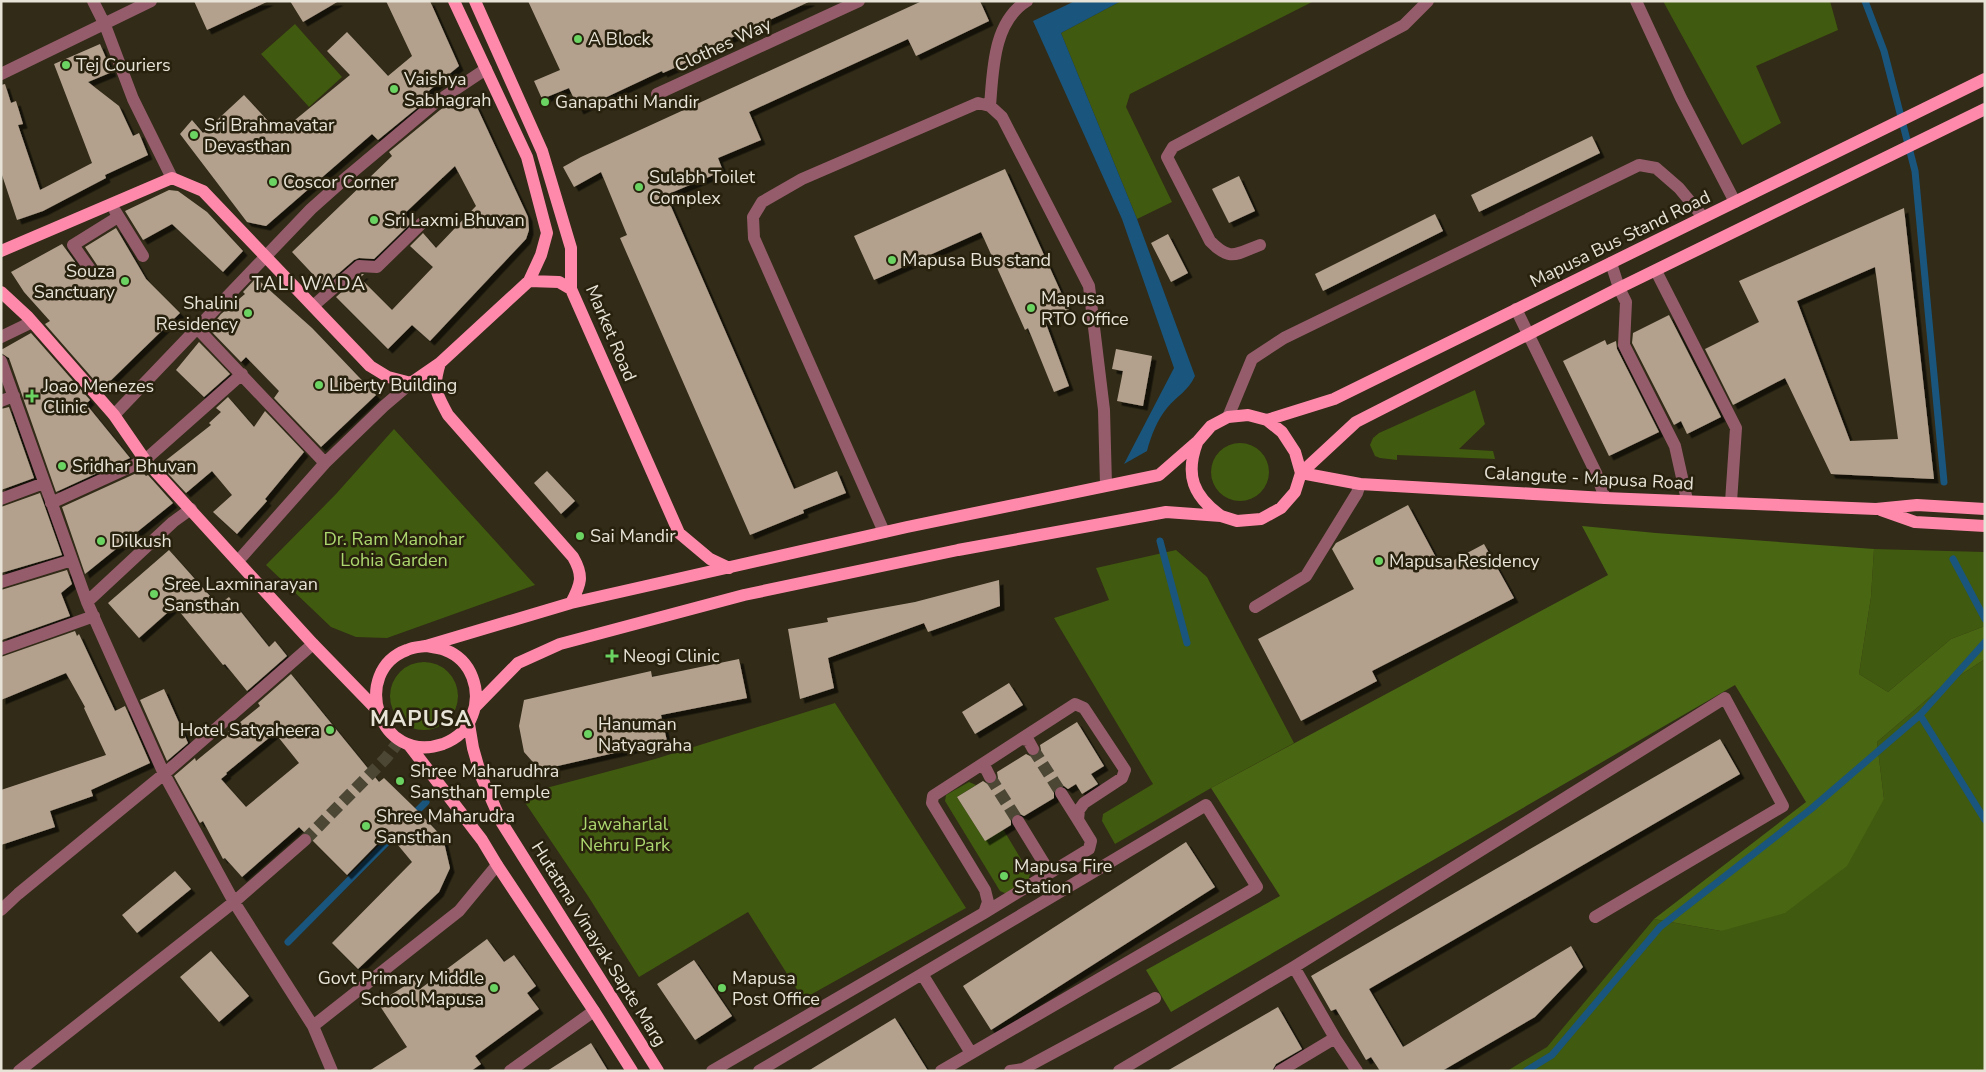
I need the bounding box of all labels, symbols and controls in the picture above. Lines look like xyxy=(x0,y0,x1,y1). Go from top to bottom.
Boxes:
street label: Clothes Way xyxy=(671,12,776,78)
place label: A Block xyxy=(588,27,651,51)
marker: A Block xyxy=(572,33,584,45)
place label: Tej Couriers xyxy=(76,53,171,77)
marker: Tej Couriers xyxy=(60,59,72,71)
place label: Vaishya Sabhagrah xyxy=(403,67,492,112)
marker: Vaishya Sabhagrah xyxy=(388,83,400,95)
place label: Ganapathi Mandir xyxy=(555,90,700,114)
marker: Ganapathi Mandir xyxy=(539,96,551,108)
place label: Sri Brahmavatar Devasthan xyxy=(204,113,335,158)
marker: Sri Brahmavatar Devasthan xyxy=(188,129,200,141)
place label: Sulabh Toilet Complex xyxy=(649,165,756,210)
place label: Coscor Corner xyxy=(283,170,397,194)
marker: Coscor Corner xyxy=(267,176,279,188)
marker: Sulabh Toilet Complex xyxy=(633,181,645,193)
street label: Mapusa Bus Stand Road xyxy=(1526,185,1714,293)
place label: Sri Laxmi Bhuvan xyxy=(384,208,525,232)
marker: Sri Laxmi Bhuvan xyxy=(368,214,380,226)
place label: Mapusa Bus stand xyxy=(902,248,1051,272)
marker: Mapusa Bus stand xyxy=(886,254,898,266)
place label: Souza Sanctuary xyxy=(34,259,116,304)
district label: TALI WADA xyxy=(252,271,366,297)
marker: Souza Sanctuary xyxy=(119,275,131,287)
street label: Market Road xyxy=(580,281,642,385)
place label: Mapusa RTO Office xyxy=(1041,286,1128,331)
place label: Shalini Residency xyxy=(156,291,239,336)
marker: Mapusa RTO Office xyxy=(1025,302,1037,314)
marker: Shalini Residency xyxy=(242,307,254,319)
place label: Liberty Building xyxy=(329,373,457,397)
place label: Joao Menezes Clinic xyxy=(42,374,154,419)
marker: Liberty Building xyxy=(313,379,325,391)
marker: Joao Menezes Clinic xyxy=(25,389,39,403)
place label: Sridhar Bhuvan xyxy=(72,454,196,478)
marker: Sridhar Bhuvan xyxy=(56,460,68,472)
street label: Calangute - Mapusa Road xyxy=(1484,461,1694,495)
place label: Sai Mandir xyxy=(590,524,676,548)
park label: Dr. Ram Manohar Lohia Garden xyxy=(323,527,465,572)
place label: Dilkush xyxy=(111,529,172,553)
marker: Sai Mandir xyxy=(574,530,586,542)
marker: Dilkush xyxy=(95,535,107,547)
place label: Mapusa Residency xyxy=(1389,549,1540,573)
marker: Mapusa Residency xyxy=(1373,555,1385,567)
place label: Sree Laxminarayan Sansthan xyxy=(164,572,318,617)
marker: Sree Laxminarayan Sansthan xyxy=(148,588,160,600)
place label: Neogi Clinic xyxy=(623,644,720,668)
marker: Neogi Clinic xyxy=(605,649,619,663)
district label: MAPUSA xyxy=(370,704,472,734)
place label: Hanuman Natyagraha xyxy=(598,712,692,757)
place label: Hotel Satyaheera xyxy=(180,718,320,742)
marker: Hotel Satyaheera xyxy=(324,724,336,736)
marker: Hanuman Natyagraha xyxy=(582,728,594,740)
place label: Shree Maharudhra Sansthan Temple xyxy=(410,759,559,804)
marker: Shree Maharudhra Sansthan Temple xyxy=(394,775,406,787)
place label: Shree Maharudra Sansthan xyxy=(376,804,515,849)
park label: Jawaharlal Nehru Park xyxy=(580,812,671,857)
marker: Shree Maharudra Sansthan xyxy=(360,820,372,832)
street label: Hutatma Vinayak Sapte Marg xyxy=(526,837,672,1051)
place label: Mapusa Fire Station xyxy=(1014,854,1112,899)
marker: Mapusa Fire Station xyxy=(998,870,1010,882)
place label: Govt Primary Middle School Mapusa xyxy=(318,966,484,1011)
place label: Mapusa Post Office xyxy=(732,966,820,1011)
marker: Govt Primary Middle School Mapusa xyxy=(488,982,500,994)
marker: Mapusa Post Office xyxy=(716,982,728,994)

